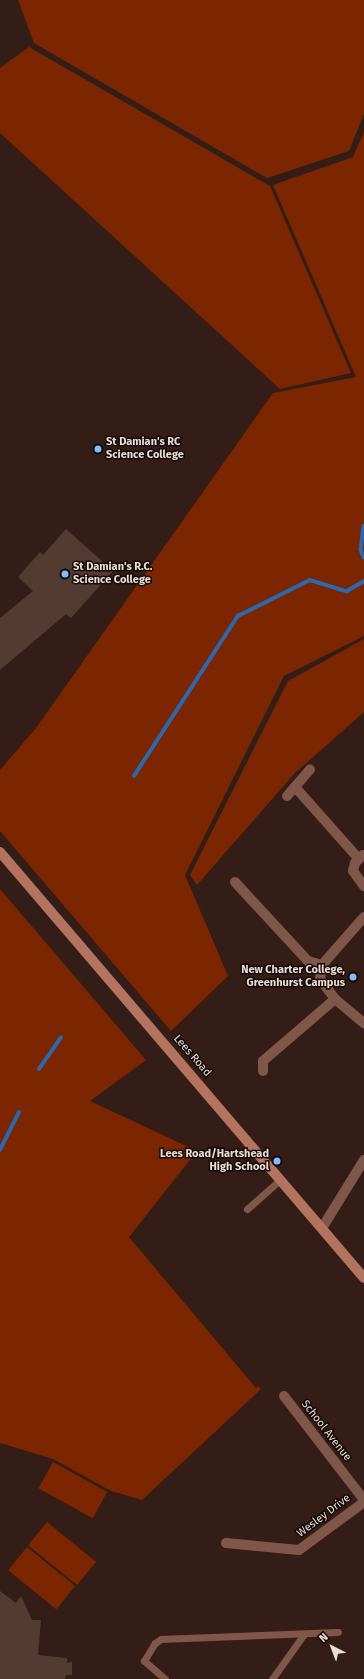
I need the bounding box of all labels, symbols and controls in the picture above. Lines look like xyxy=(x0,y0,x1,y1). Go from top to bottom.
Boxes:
place label: St Damian's RC Science College xyxy=(106,436,184,462)
marker: St Damian's RC Science College xyxy=(93,444,103,454)
place label: St Damian's R.C. Science College xyxy=(73,561,152,587)
marker: St Damian's R.C. Science College xyxy=(60,569,70,579)
place label: New Charter College, Greenhurst Campus xyxy=(241,964,345,990)
marker: New Charter College, Greenhurst Campus xyxy=(348,972,358,982)
street label: Lees Road xyxy=(170,1033,214,1079)
place label: Lees Road/Hartshead High School xyxy=(160,1148,269,1174)
marker: Lees Road/Hartshead High School xyxy=(272,1156,282,1166)
street label: School Avenue xyxy=(298,1398,354,1464)
street label: Wesley Drive xyxy=(295,1492,353,1540)
north arrow xyxy=(312,1627,352,1667)
text: N xyxy=(317,1630,331,1645)

